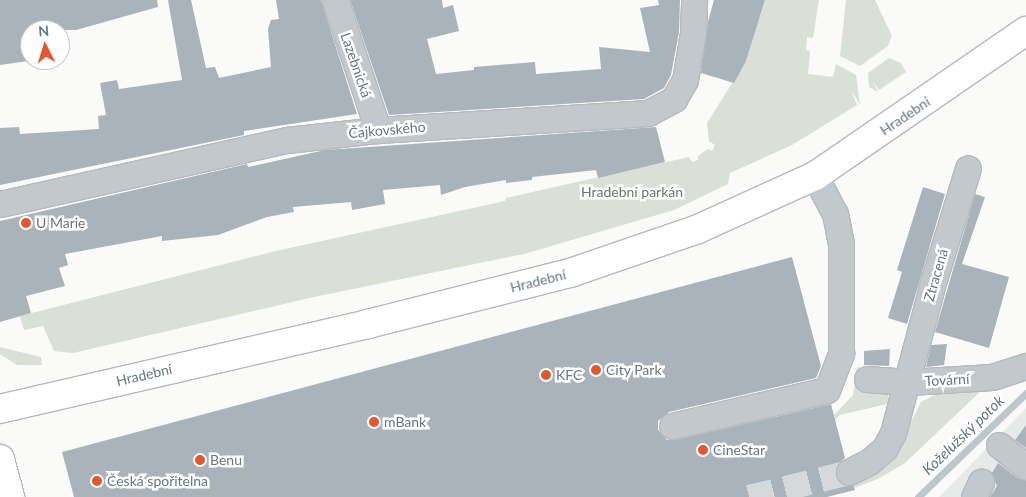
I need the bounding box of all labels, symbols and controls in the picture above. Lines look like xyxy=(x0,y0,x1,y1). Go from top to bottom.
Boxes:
north arrow xyxy=(20,20,70,70)
text: N xyxy=(38,22,50,39)
street label: Lazebnická xyxy=(337,30,375,100)
street label: Hradební xyxy=(877,93,933,139)
street label: Čajkovského xyxy=(348,118,426,142)
park label: Hradební parkán xyxy=(581,184,683,200)
place label: U Marie xyxy=(36,215,85,231)
marker: U Marie xyxy=(20,217,32,229)
street label: Ztracená xyxy=(921,247,951,303)
street label: Hradební xyxy=(508,266,568,296)
street label: Hradební xyxy=(114,360,174,390)
place label: City Park xyxy=(606,362,662,378)
marker: City Park xyxy=(590,364,602,376)
place label: KFC xyxy=(556,367,582,383)
marker: KFC xyxy=(540,369,552,381)
street label: Tovární xyxy=(924,370,970,390)
water label: Koželužský potok xyxy=(918,391,1008,479)
place label: mBank xyxy=(384,414,426,430)
marker: mBank xyxy=(368,416,380,428)
place label: CineStar xyxy=(713,442,765,458)
marker: CineStar xyxy=(697,444,709,456)
place label: Benu xyxy=(210,452,242,468)
marker: Benu xyxy=(194,454,206,466)
place label: Česká spořitelna xyxy=(107,473,208,489)
marker: Česká spořitelna xyxy=(91,475,103,487)

